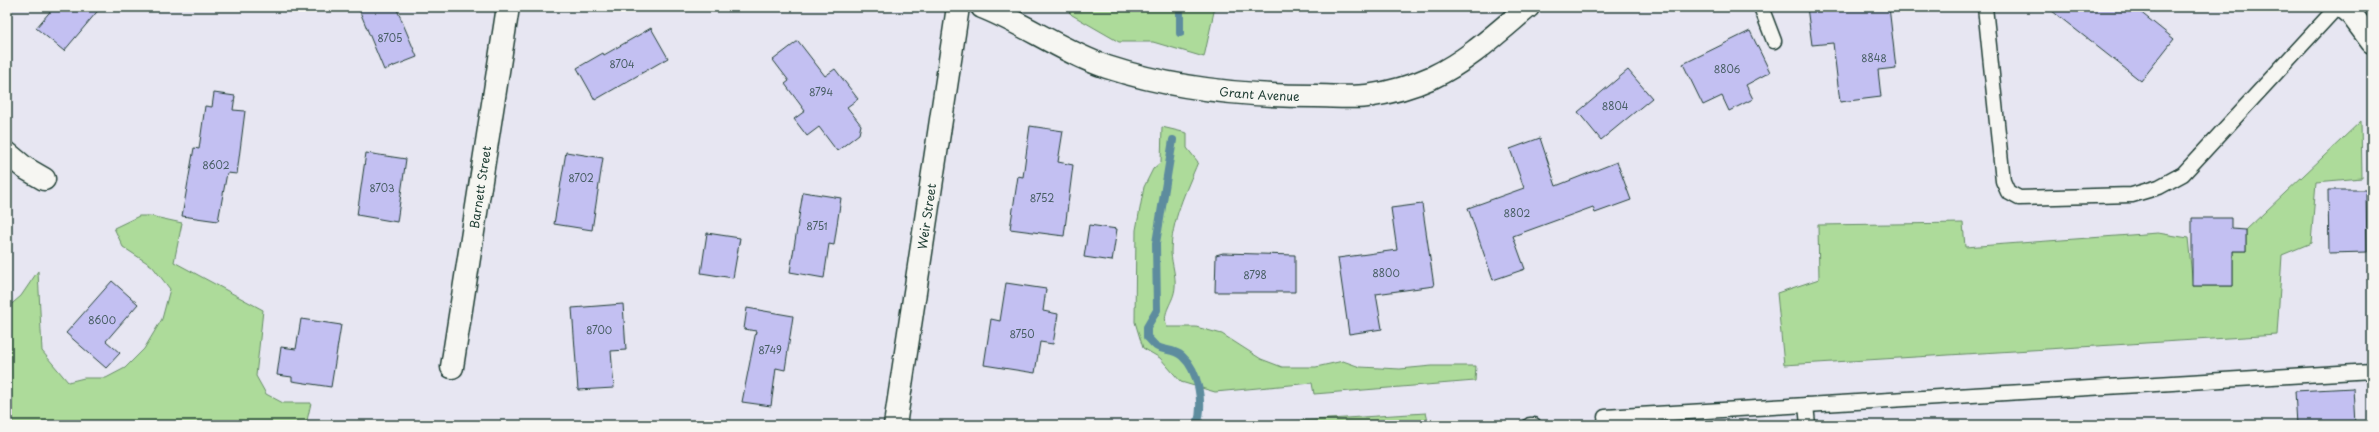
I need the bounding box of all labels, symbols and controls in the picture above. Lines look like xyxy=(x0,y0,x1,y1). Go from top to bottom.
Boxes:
house number: 8705 xyxy=(378,30,402,45)
house number: 8848 xyxy=(1861,50,1887,65)
house number: 8704 xyxy=(609,56,635,71)
house number: 8806 xyxy=(1714,61,1740,76)
street label: Grant Avenue xyxy=(1218,82,1300,105)
house number: 8794 xyxy=(809,84,833,99)
house number: 8804 xyxy=(1602,98,1629,113)
street label: Barnett Street xyxy=(465,144,495,230)
house number: 8602 xyxy=(202,157,230,172)
house number: 8702 xyxy=(568,170,594,185)
house number: 8703 xyxy=(369,180,395,195)
street label: Weir Street xyxy=(913,182,940,251)
house number: 8752 xyxy=(1030,190,1054,205)
house number: 8802 xyxy=(1504,205,1530,220)
house number: 8751 xyxy=(806,218,828,233)
house number: 8800 xyxy=(1372,265,1400,280)
house number: 8798 xyxy=(1243,267,1267,282)
house number: 8600 xyxy=(88,312,116,327)
house number: 8700 xyxy=(586,322,612,337)
house number: 8750 xyxy=(1009,326,1035,341)
house number: 8749 xyxy=(758,342,782,357)

